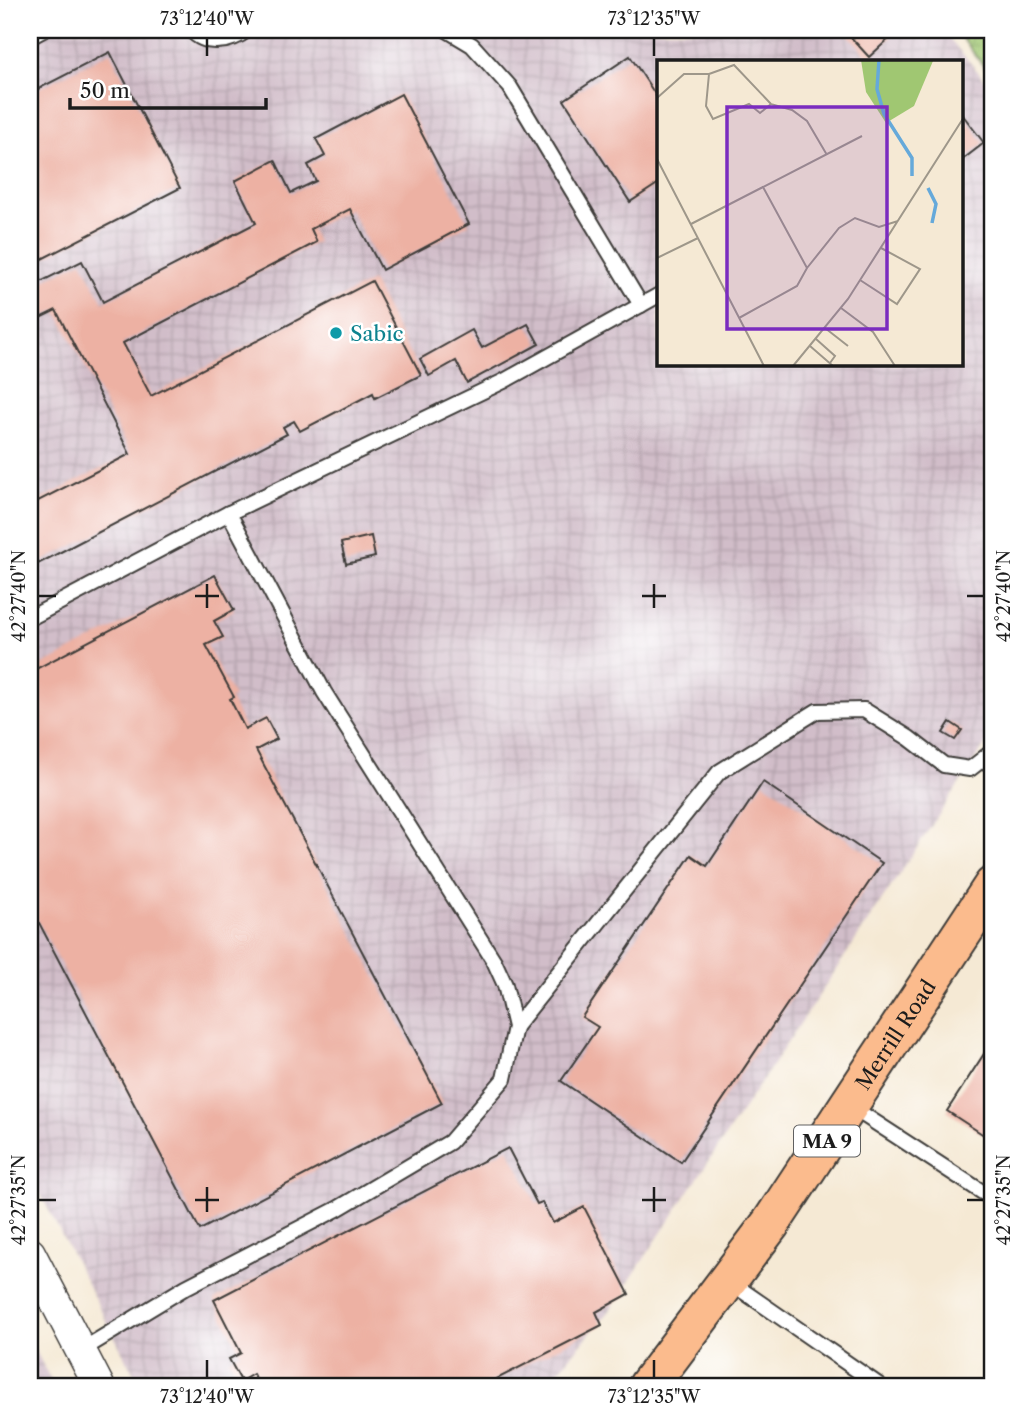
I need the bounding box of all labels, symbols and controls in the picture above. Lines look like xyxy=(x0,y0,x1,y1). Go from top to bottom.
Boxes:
text: 73°12'40"W xyxy=(160,8,255,30)
text: 73°12'35"W xyxy=(608,8,702,30)
inset map xyxy=(657,60,964,366)
scale bar xyxy=(70,66,266,110)
text: 50 m xyxy=(80,78,130,103)
place label: Sabic xyxy=(350,321,404,346)
marker: Sabic xyxy=(328,325,344,341)
text: 42°27'40"N xyxy=(8,550,30,642)
text: 42°27'40"N xyxy=(993,550,1015,642)
street label: Merrill Road xyxy=(850,975,941,1094)
road number: MA 9 xyxy=(794,1126,860,1156)
text: 42°27'35"N xyxy=(8,1154,30,1246)
text: 42°27'35"N xyxy=(993,1154,1015,1246)
text: 73°12'40"W xyxy=(160,1386,255,1408)
text: 73°12'35"W xyxy=(608,1386,702,1408)

